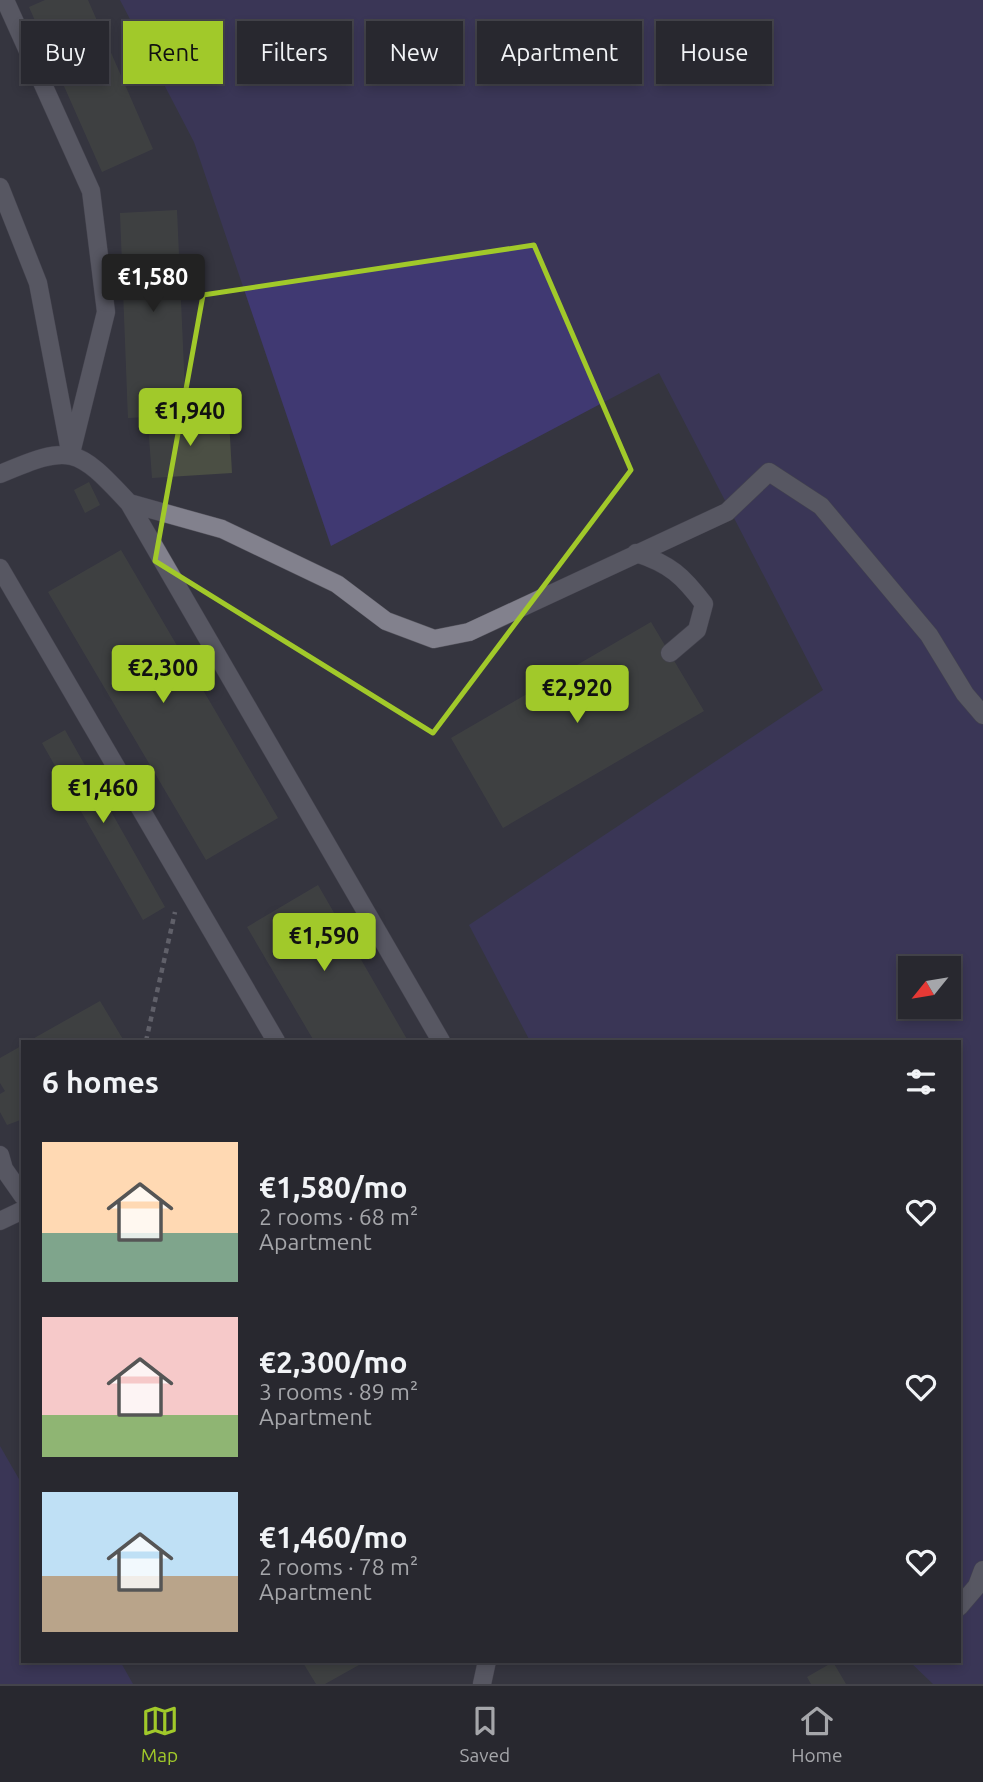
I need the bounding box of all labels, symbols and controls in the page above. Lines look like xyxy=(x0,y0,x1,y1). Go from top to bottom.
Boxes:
chip: Buy xyxy=(21,21,109,84)
chip: Rent xyxy=(123,21,223,84)
chip: Filters xyxy=(237,21,352,84)
chip: New xyxy=(366,21,463,84)
chip: Apartment xyxy=(477,21,642,84)
chip: House xyxy=(656,21,772,84)
pin: €1,580 xyxy=(96,254,210,314)
text: €1,580 xyxy=(118,264,188,289)
pin: €1,940 xyxy=(133,388,247,448)
text: €1,940 xyxy=(155,398,225,423)
pin: €2,300 xyxy=(106,646,220,705)
text: €2,300 xyxy=(128,655,198,680)
pin: €2,920 xyxy=(520,666,634,725)
text: €2,920 xyxy=(542,675,612,700)
pin: €1,460 xyxy=(46,766,160,825)
text: €1,460 xyxy=(68,775,138,800)
pin: €1,590 xyxy=(267,914,381,973)
text: €1,590 xyxy=(289,923,359,948)
north arrow xyxy=(898,956,961,1018)
map controls xyxy=(898,956,961,1019)
icon: filters xyxy=(902,1063,940,1101)
text: 6 homes xyxy=(42,1065,159,1099)
icon: home xyxy=(98,1170,182,1254)
text: €1,580/mo xyxy=(259,1170,408,1204)
icon: heart xyxy=(902,1193,940,1231)
text: 2 rooms · 68 m² xyxy=(259,1204,418,1229)
text: Apartment xyxy=(259,1229,372,1254)
icon: home xyxy=(98,1345,182,1429)
text: €2,300/mo xyxy=(259,1345,408,1379)
icon: heart xyxy=(902,1368,940,1406)
text: 3 rooms · 89 m² xyxy=(259,1379,418,1404)
text: Apartment xyxy=(259,1404,372,1429)
icon: home xyxy=(98,1520,182,1604)
text: €1,460/mo xyxy=(259,1520,408,1554)
icon: heart xyxy=(902,1543,940,1581)
text: 2 rooms · 78 m² xyxy=(259,1554,418,1579)
text: Apartment xyxy=(259,1579,372,1604)
tab: Map xyxy=(141,1702,179,1766)
tab: Saved xyxy=(460,1702,510,1766)
tab: Home xyxy=(791,1702,842,1766)

